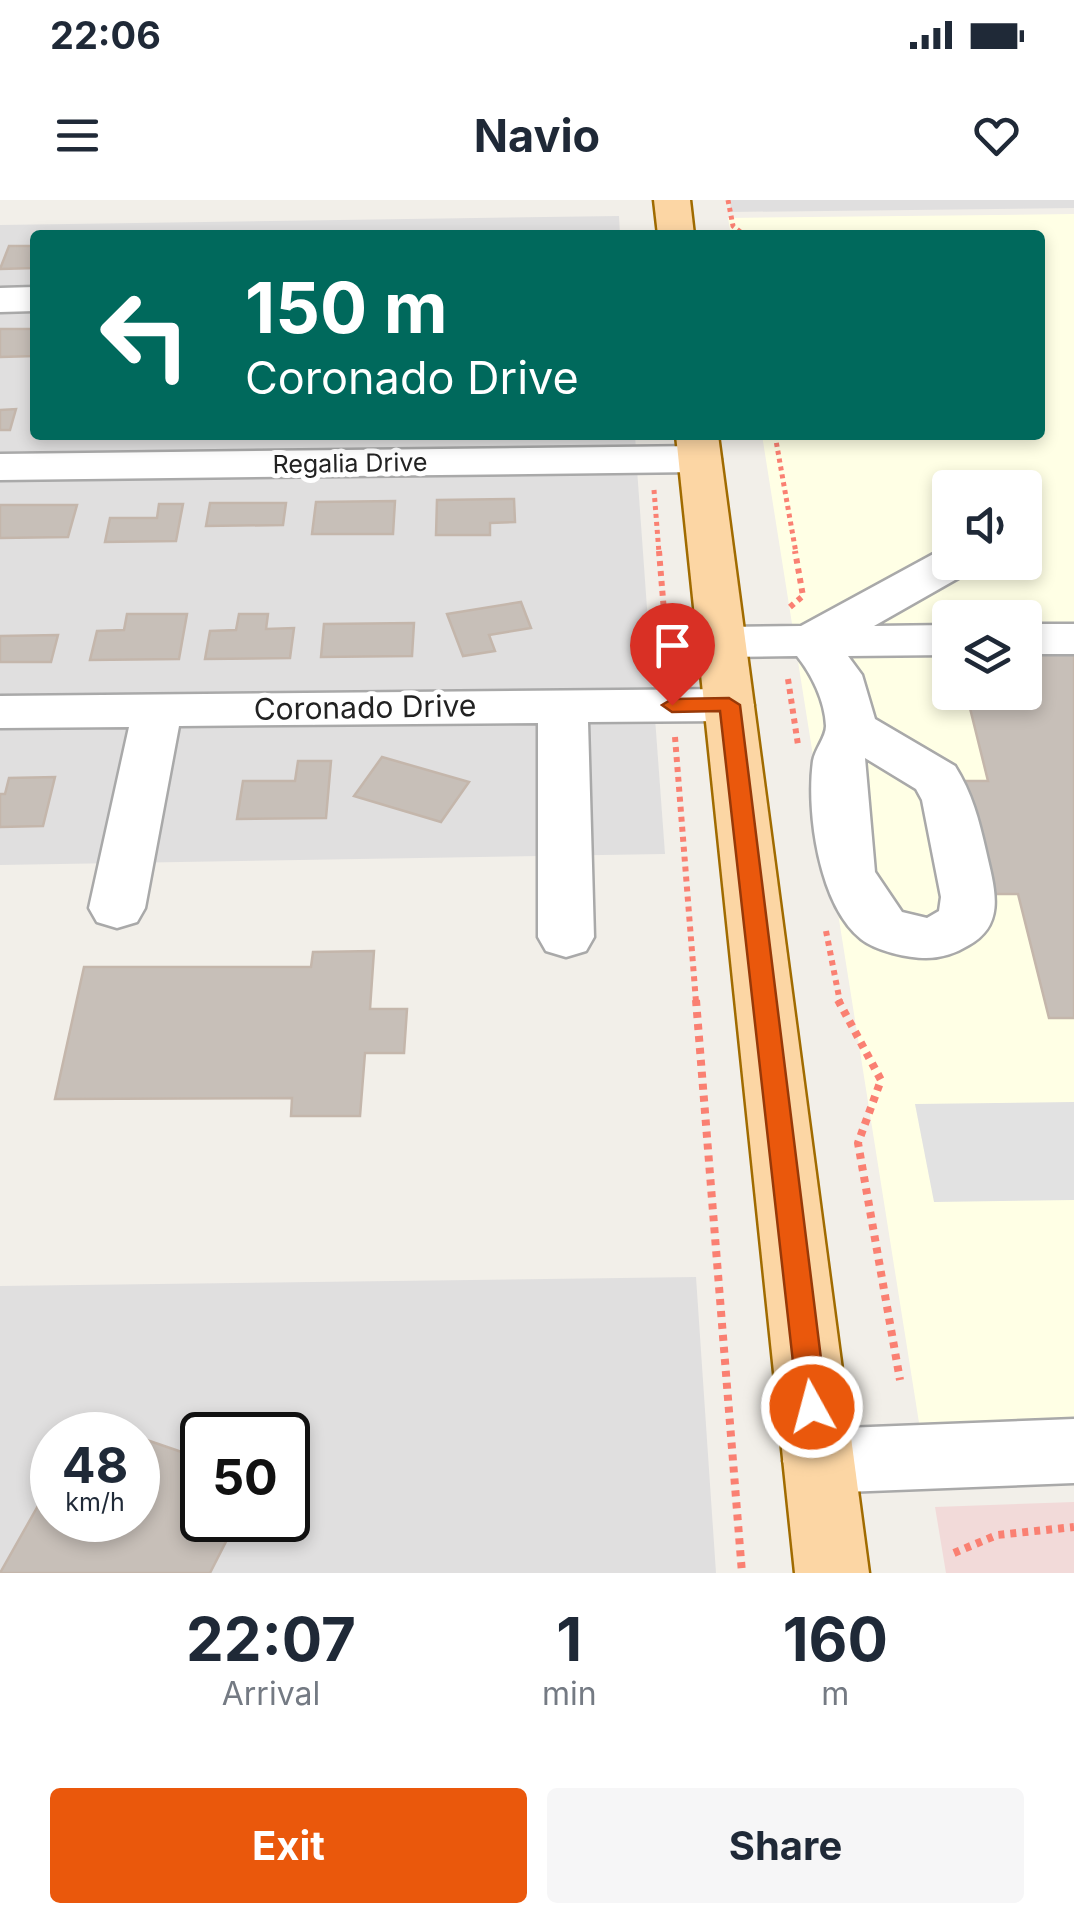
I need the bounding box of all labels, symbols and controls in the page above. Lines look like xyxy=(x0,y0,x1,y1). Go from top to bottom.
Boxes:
text: 22:06 xyxy=(50,12,161,58)
icon: menu xyxy=(50,108,105,163)
text: Navio xyxy=(474,108,600,163)
icon: heart xyxy=(969,108,1024,163)
text: 150 m xyxy=(245,265,448,350)
icon: left xyxy=(80,270,210,400)
text: Coronado Drive xyxy=(245,350,579,405)
street label: Regalia Drive xyxy=(272,447,428,479)
map controls xyxy=(932,470,1042,710)
button: sound xyxy=(932,470,1042,580)
button: layers xyxy=(932,600,1042,710)
pin xyxy=(630,603,715,706)
icon: arrive xyxy=(645,618,700,673)
street label: Coronado Drive xyxy=(253,687,477,727)
position arrow xyxy=(760,1355,864,1459)
speed limit sign: 50 xyxy=(180,1412,310,1542)
text: 48 xyxy=(62,1435,128,1495)
text: km/h xyxy=(65,1487,125,1517)
text: 22:07 xyxy=(186,1603,356,1675)
text: 1 xyxy=(556,1603,582,1675)
text: 160 xyxy=(783,1603,888,1675)
text: Arrival xyxy=(222,1674,320,1713)
text: min xyxy=(542,1674,597,1713)
text: m xyxy=(821,1674,849,1713)
button: Exit xyxy=(50,1788,527,1903)
button: Share xyxy=(547,1788,1024,1903)

